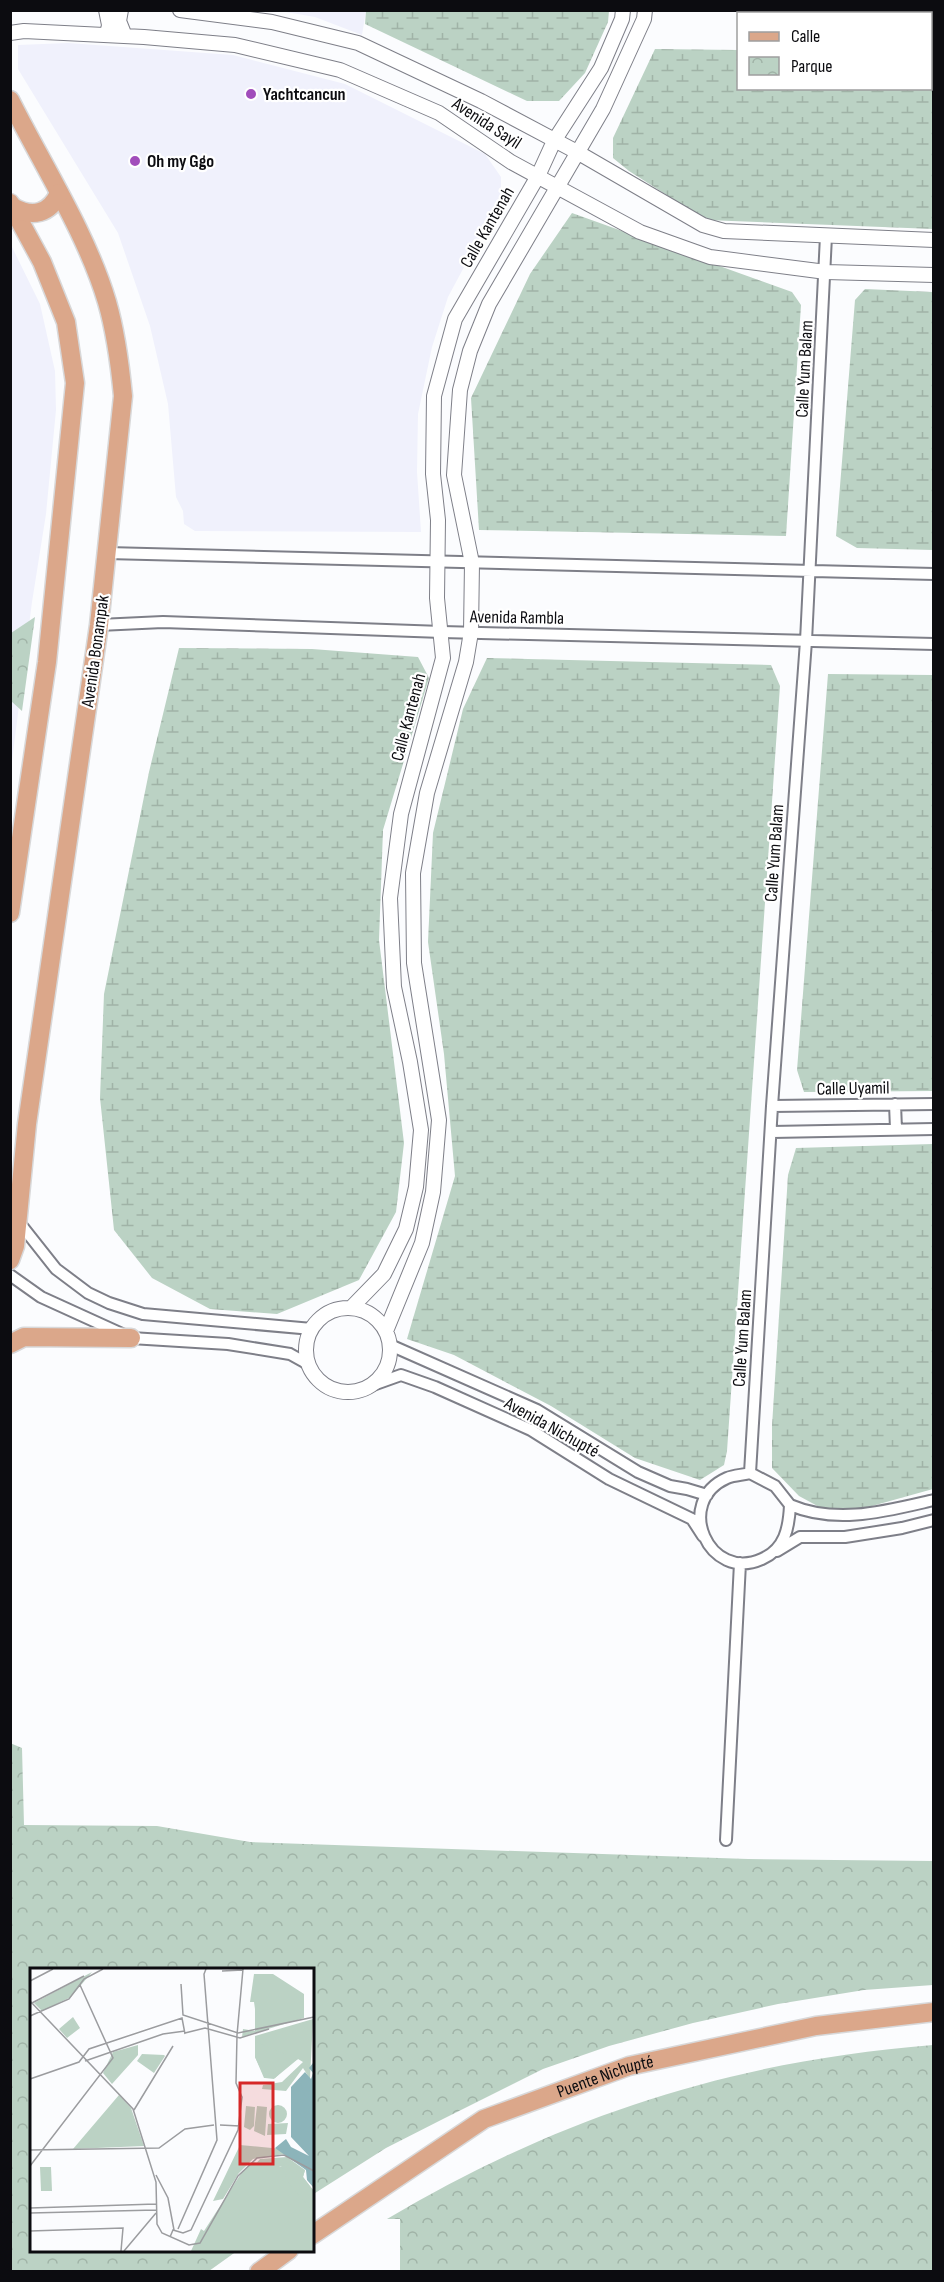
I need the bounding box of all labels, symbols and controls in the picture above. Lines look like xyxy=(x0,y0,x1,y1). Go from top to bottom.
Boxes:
legend xyxy=(737,12,932,90)
text: Calle xyxy=(791,26,820,47)
text: Parque xyxy=(791,56,832,77)
place label: Yachtcancun xyxy=(263,84,346,105)
marker: Yachtcancun xyxy=(244,87,258,101)
street label: Avenida Sayil xyxy=(447,93,525,153)
place label: Oh my Ggo xyxy=(147,151,214,172)
marker: Oh my Ggo xyxy=(128,154,142,168)
street label: Calle Kantenah xyxy=(456,183,519,271)
street label: Calle Yum Balam xyxy=(791,320,818,418)
street label: Avenida Bonampak xyxy=(77,594,114,709)
street label: Avenida Rambla xyxy=(469,606,564,629)
street label: Calle Kantenah xyxy=(387,671,430,763)
street label: Calle Yum Balam xyxy=(761,804,788,903)
street label: Calle Uyamil xyxy=(816,1077,890,1100)
street label: Calle Yum Balam xyxy=(729,1289,756,1388)
street label: Avenida Nichupté xyxy=(500,1392,603,1462)
inset map xyxy=(30,1968,314,2252)
street label: Puente Nichupté xyxy=(554,2051,655,2103)

